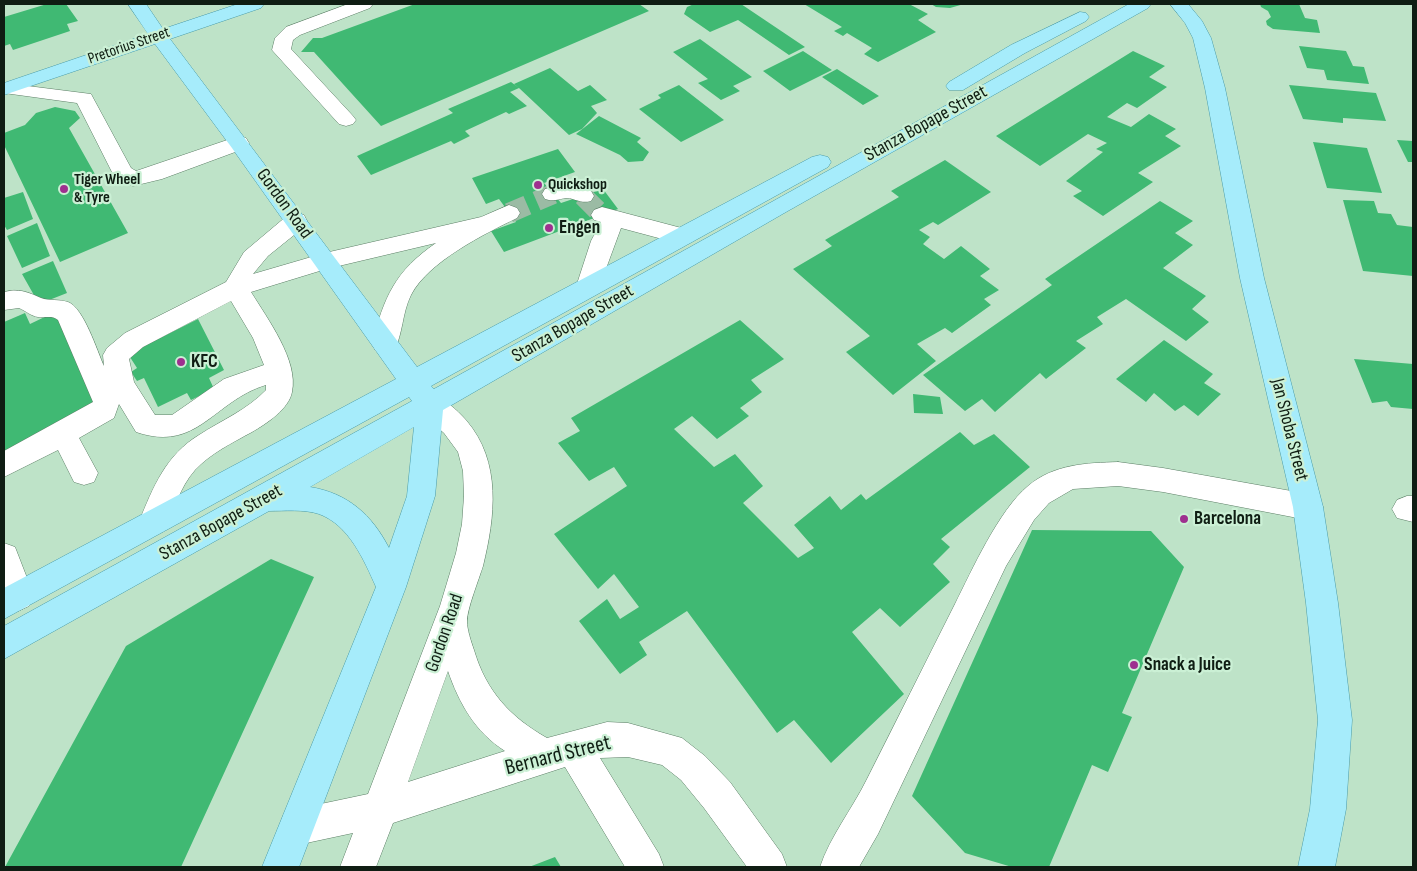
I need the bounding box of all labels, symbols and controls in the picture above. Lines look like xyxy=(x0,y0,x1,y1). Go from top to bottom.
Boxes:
street label: Pretorius Street xyxy=(86,23,172,69)
street label: Stanza Bopape Street xyxy=(861,81,991,167)
street label: Gordon Road xyxy=(251,164,317,244)
place label: Tiger Wheel & Tyre xyxy=(74,170,140,208)
place label: Quickshop xyxy=(548,175,607,195)
marker: Quickshop xyxy=(532,179,544,191)
marker: Tiger Wheel & Tyre xyxy=(58,183,70,195)
place label: Engen xyxy=(559,217,600,239)
marker: Engen xyxy=(543,222,555,234)
street label: Stanza Bopape Street xyxy=(508,280,638,368)
place label: KFC xyxy=(191,351,218,373)
marker: KFC xyxy=(175,356,187,368)
street label: Jan Shoba Street xyxy=(1265,376,1313,484)
street label: Stanza Bopape Street xyxy=(156,480,286,566)
place label: Barcelona xyxy=(1194,508,1261,530)
marker: Barcelona xyxy=(1178,513,1190,525)
street label: Gordon Road xyxy=(421,591,469,675)
place label: Snack a Juice xyxy=(1144,654,1231,676)
marker: Snack a Juice xyxy=(1128,659,1140,671)
street label: Bernard Street xyxy=(502,730,614,782)

